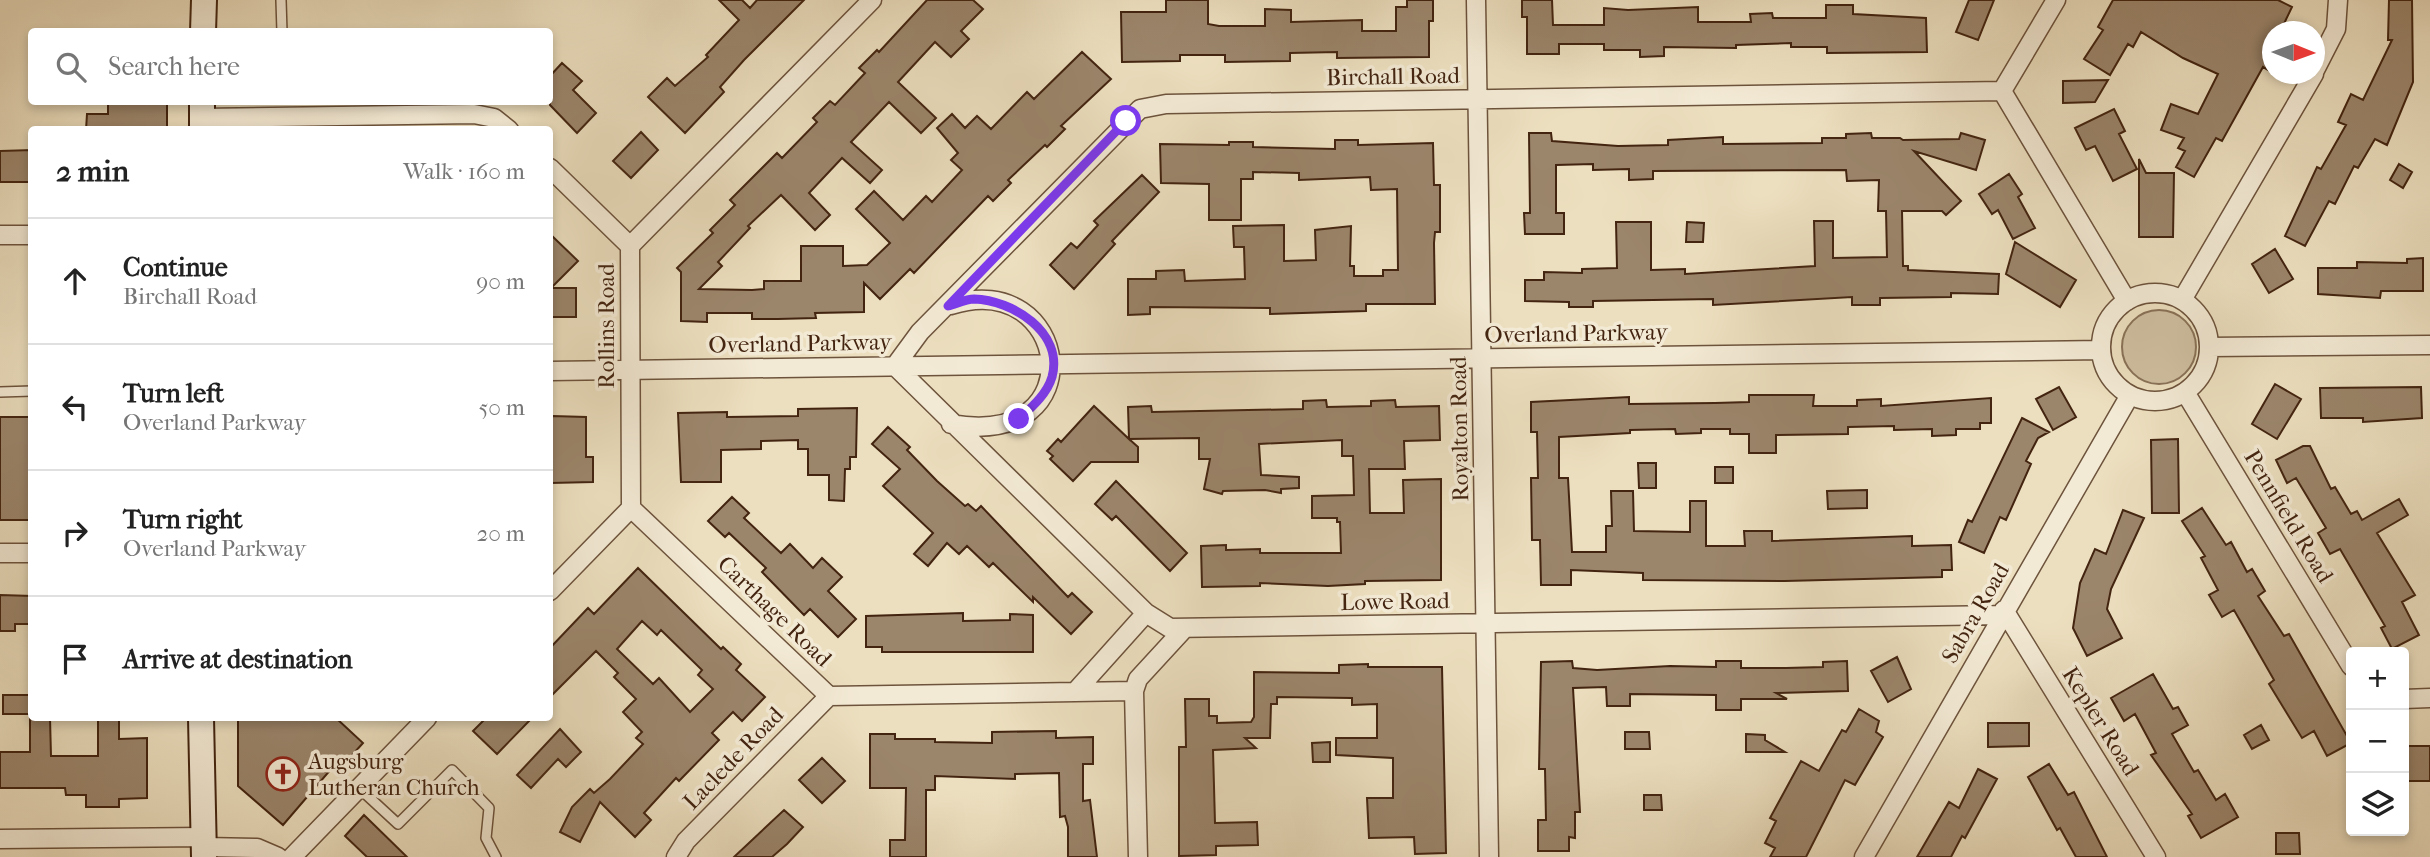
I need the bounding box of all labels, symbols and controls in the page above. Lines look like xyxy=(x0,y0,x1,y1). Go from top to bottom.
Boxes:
north arrow xyxy=(2262,21,2325,84)
search box xyxy=(28,28,553,105)
icon: search xyxy=(52,48,90,86)
text: Search here xyxy=(108,51,240,82)
street label: Birchall Road xyxy=(1326,62,1461,91)
route start xyxy=(1110,105,1141,136)
text: 2 min xyxy=(56,154,129,189)
text: Walk · 160 m xyxy=(403,158,525,185)
text: Continue xyxy=(123,252,228,283)
icon: ahead xyxy=(56,262,94,300)
street label: Rollins Road xyxy=(593,263,620,389)
text: 90 m xyxy=(476,268,525,295)
text: Birchall Road xyxy=(123,283,257,310)
street label: Overland Parkway xyxy=(1484,318,1669,349)
street label: Overland Parkway xyxy=(708,328,893,359)
street label: Royalton Road xyxy=(1445,356,1474,502)
text: Turn left xyxy=(123,378,224,409)
icon: left xyxy=(56,388,94,426)
text: 50 m xyxy=(478,394,525,421)
route end xyxy=(1003,403,1034,434)
text: Overland Parkway xyxy=(123,409,306,436)
street label: Pennfield Road xyxy=(2238,445,2339,588)
text: Turn right xyxy=(123,504,243,535)
icon: right xyxy=(56,514,94,552)
text: 20 m xyxy=(476,520,525,547)
text: Overland Parkway xyxy=(123,535,306,562)
street label: Carthage Road xyxy=(712,550,837,673)
street label: Sabra Road xyxy=(1936,558,2015,668)
street label: Lowe Road xyxy=(1340,587,1450,616)
icon: arrive xyxy=(56,640,94,678)
text: Arrive at destination xyxy=(123,644,353,675)
map controls xyxy=(2346,647,2409,836)
button: + xyxy=(2346,647,2409,710)
street label: Kepler Road xyxy=(2056,662,2145,781)
street label: Laclede Road xyxy=(678,701,789,815)
button: − xyxy=(2346,710,2409,773)
place label: Augsburg Lutheran Church xyxy=(307,748,480,801)
church icon: Augsburg Lutheran Church xyxy=(264,755,302,793)
button: layers xyxy=(2346,773,2409,836)

